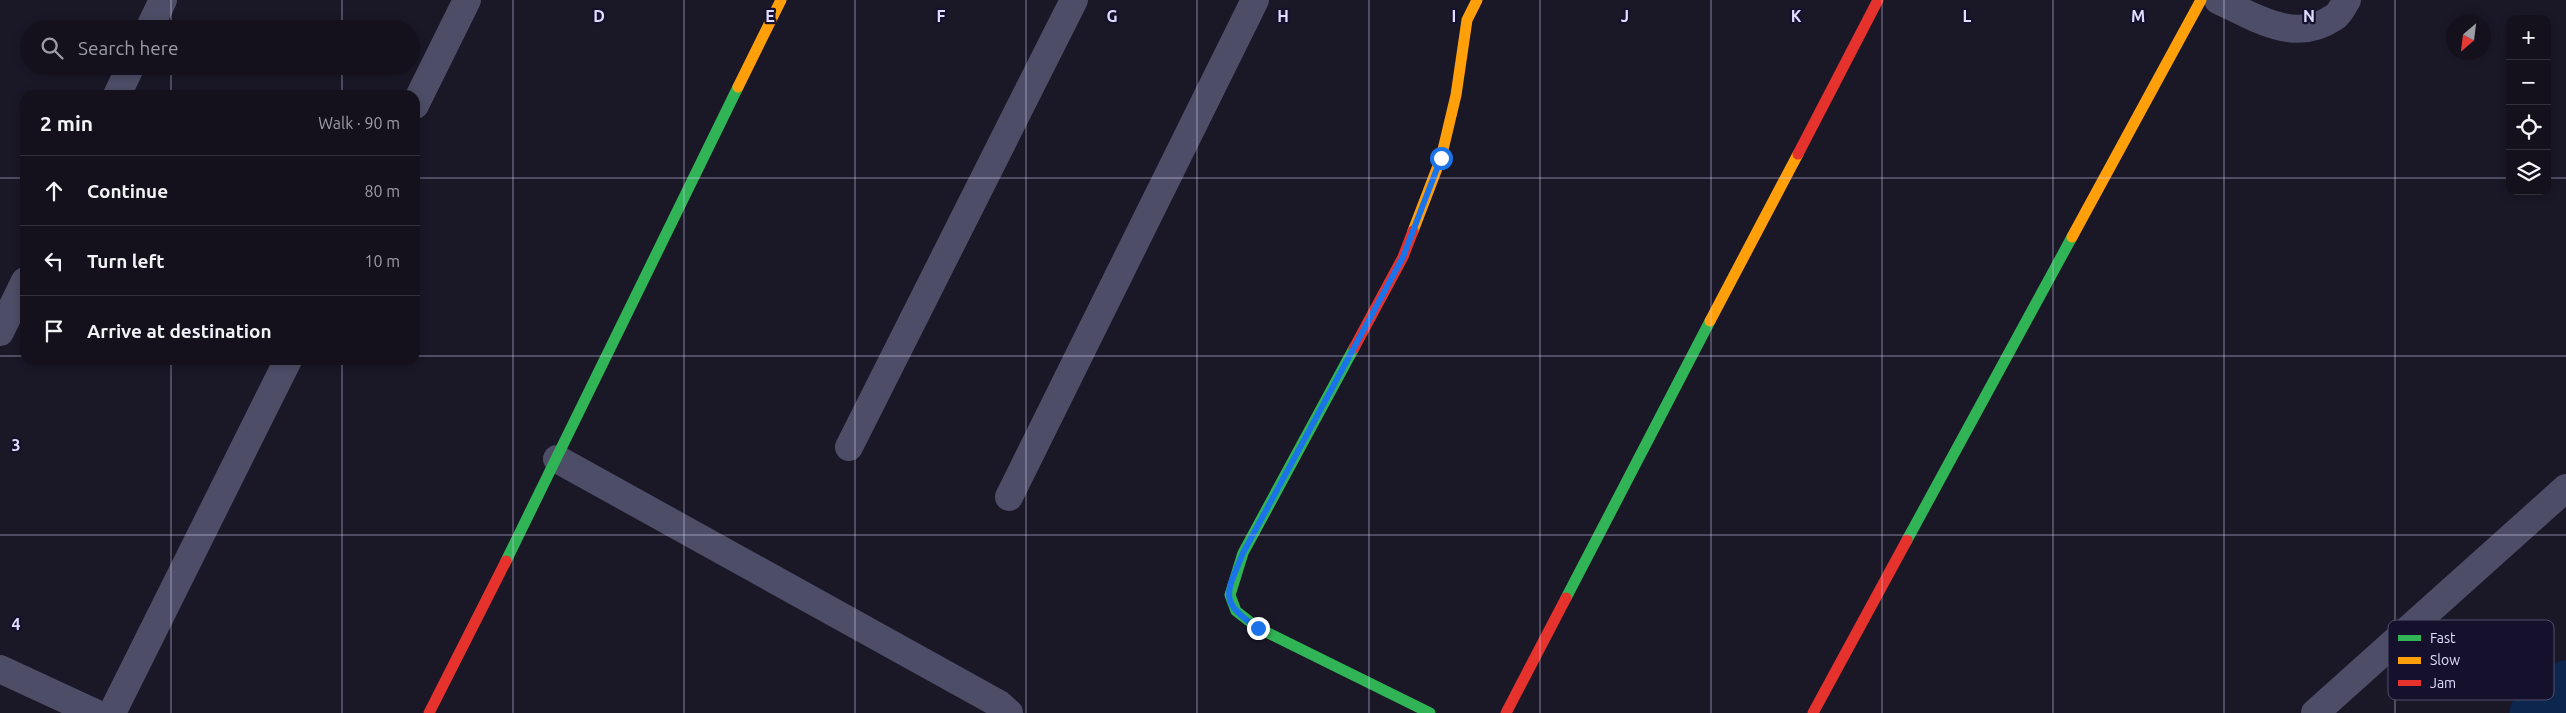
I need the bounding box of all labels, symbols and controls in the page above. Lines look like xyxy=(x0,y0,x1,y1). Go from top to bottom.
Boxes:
text: D xyxy=(593,7,605,25)
text: E xyxy=(765,7,775,25)
text: F xyxy=(937,7,946,25)
text: G xyxy=(1106,7,1118,25)
text: H xyxy=(1277,7,1289,25)
text: I xyxy=(1452,7,1456,25)
text: J xyxy=(1621,7,1629,25)
text: K xyxy=(1791,7,1802,25)
text: L xyxy=(1963,7,1972,25)
text: M xyxy=(2131,7,2145,25)
text: N xyxy=(2303,7,2315,25)
north arrow xyxy=(2446,15,2491,60)
map controls xyxy=(2506,15,2551,195)
button: + xyxy=(2506,15,2551,60)
search box xyxy=(20,20,420,75)
icon: search xyxy=(38,34,66,62)
text: Search here xyxy=(78,37,178,59)
button: − xyxy=(2506,60,2551,105)
button: locate xyxy=(2506,105,2551,150)
text: 2 min xyxy=(40,111,93,135)
text: Walk · 90 m xyxy=(318,114,400,132)
route start xyxy=(1430,147,1453,170)
button: layers xyxy=(2506,150,2551,195)
icon: ahead xyxy=(40,177,68,205)
text: Continue xyxy=(87,180,168,202)
text: 80 m xyxy=(364,182,400,200)
icon: left xyxy=(40,247,68,275)
text: Turn left xyxy=(87,250,165,272)
text: 10 m xyxy=(364,252,400,270)
icon: arrive xyxy=(40,317,68,345)
text: Arrive at destination xyxy=(87,320,272,342)
text: 3 xyxy=(11,436,21,454)
text: 4 xyxy=(11,615,21,633)
route end xyxy=(1247,617,1270,640)
legend xyxy=(2388,620,2554,700)
text: Fast xyxy=(2430,630,2456,646)
text: Slow xyxy=(2430,652,2460,668)
text: Jam xyxy=(2430,675,2456,691)

